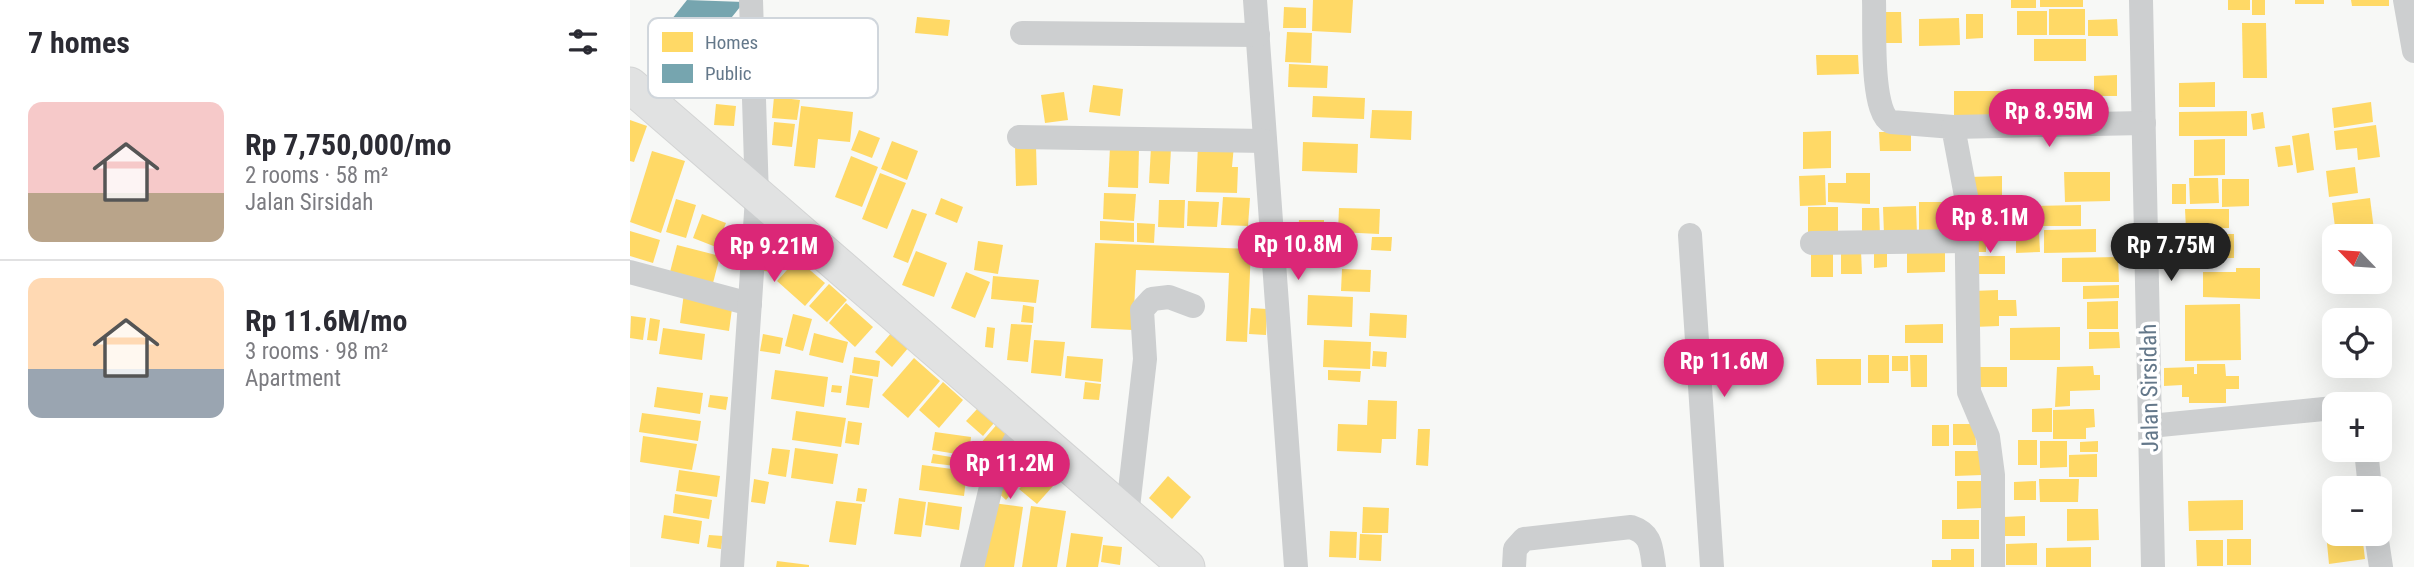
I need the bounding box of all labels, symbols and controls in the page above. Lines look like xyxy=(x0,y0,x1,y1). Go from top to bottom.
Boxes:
legend xyxy=(648,18,878,98)
icon: filters xyxy=(564,23,602,61)
text: 7 homes xyxy=(28,25,130,60)
text: Homes xyxy=(705,31,758,54)
text: Public xyxy=(705,62,752,85)
pin: Rp 8.95M xyxy=(1977,90,2121,149)
text: Rp 8.95M xyxy=(2005,98,2093,125)
text: Rp 7,750,000/mo xyxy=(245,127,451,162)
icon: home xyxy=(84,130,168,214)
text: 2 rooms · 58 m² xyxy=(245,162,388,189)
text: Jalan Sirsidah xyxy=(245,189,373,216)
pin: Rp 8.1M xyxy=(1925,196,2055,255)
text: Rp 8.1M xyxy=(1952,204,2028,231)
pin: Rp 10.8M xyxy=(1226,222,1370,282)
pin: Rp 9.21M xyxy=(702,224,846,284)
pin: Rp 7.75M xyxy=(2099,224,2243,283)
north arrow xyxy=(2322,224,2392,294)
map controls xyxy=(2322,224,2392,546)
text: Rp 10.8M xyxy=(1254,231,1342,258)
text: Rp 7.75M xyxy=(2127,232,2215,259)
text: Rp 9.21M xyxy=(730,233,818,260)
text: Rp 11.6M/mo xyxy=(245,303,407,338)
icon: home xyxy=(84,306,168,390)
button: locate xyxy=(2322,308,2392,378)
street label: Jalan Sirsidah xyxy=(2135,324,2164,452)
text: 3 rooms · 98 m² xyxy=(245,338,388,365)
pin: Rp 11.6M xyxy=(1652,340,1796,399)
text: Rp 11.6M xyxy=(1680,348,1768,375)
text: Apartment xyxy=(245,365,341,392)
button: + xyxy=(2322,392,2392,462)
pin: Rp 11.2M xyxy=(938,442,1082,501)
text: Rp 11.2M xyxy=(966,450,1054,477)
button: − xyxy=(2322,476,2392,546)

